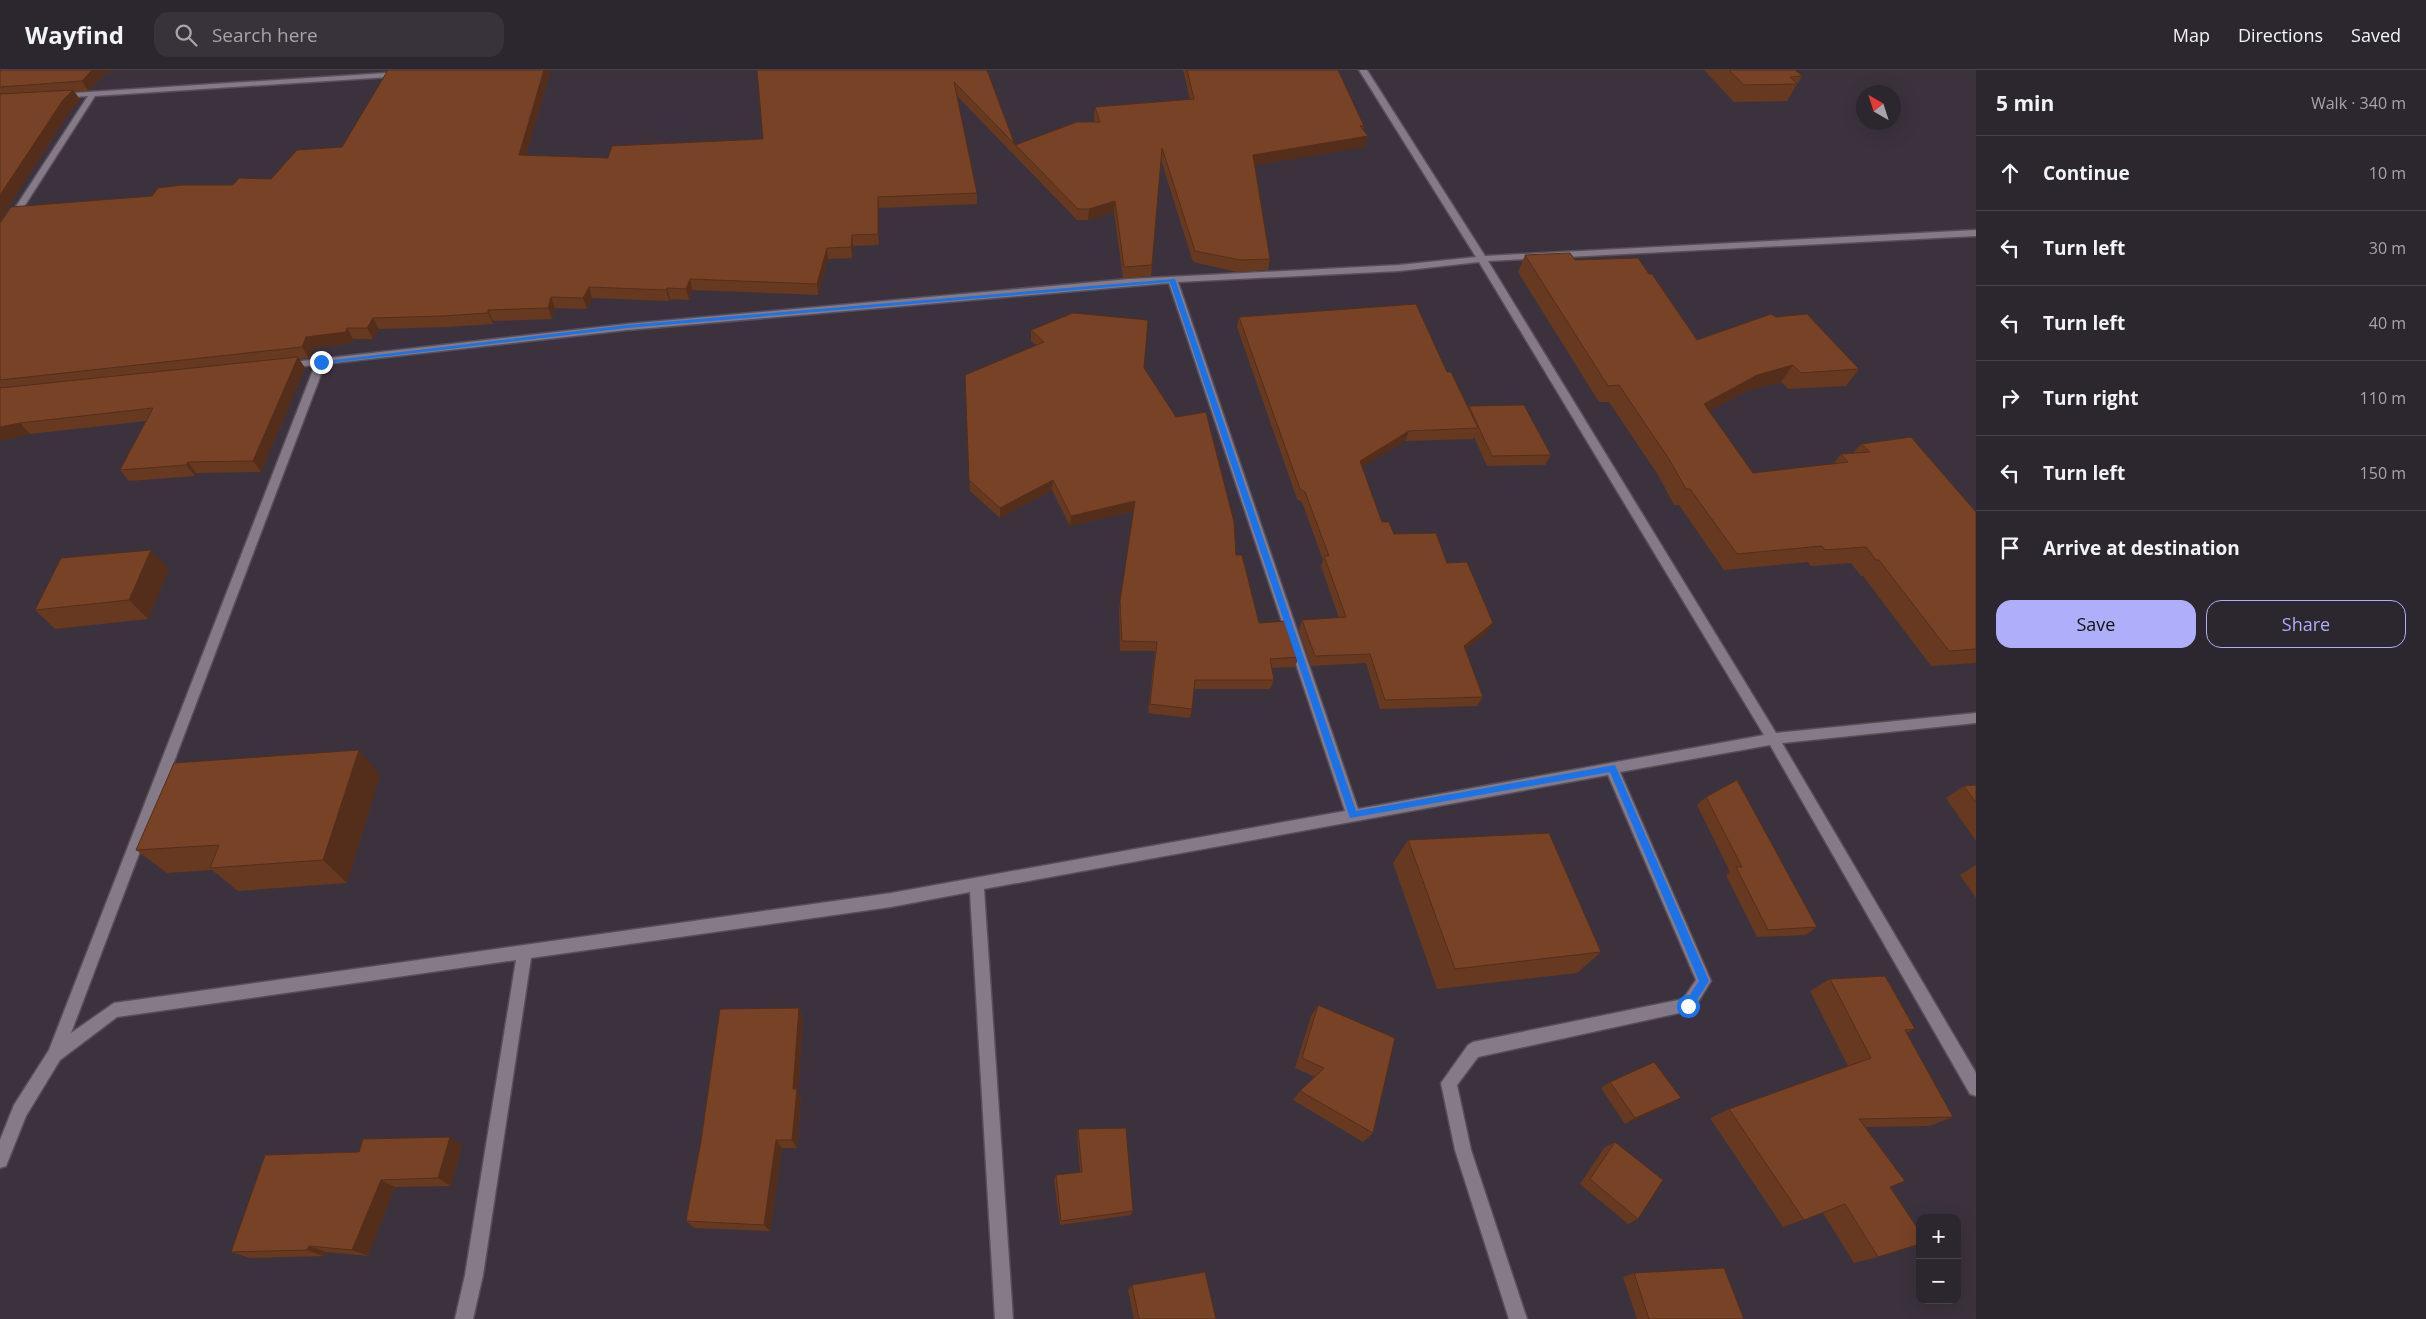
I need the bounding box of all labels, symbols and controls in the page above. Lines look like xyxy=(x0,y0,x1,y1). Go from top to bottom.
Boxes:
search box xyxy=(154,12,504,57)
text: Wayfind xyxy=(25,18,124,51)
icon: search xyxy=(172,21,200,49)
text: Search here xyxy=(212,22,318,48)
text: Map xyxy=(2173,23,2210,47)
text: Directions xyxy=(2238,23,2323,47)
text: Saved xyxy=(2351,23,2401,47)
north arrow xyxy=(1856,85,1901,130)
text: 5 min xyxy=(1996,89,2054,117)
text: Walk · 340 m xyxy=(2311,92,2406,114)
icon: ahead xyxy=(1996,159,2024,187)
text: Continue xyxy=(2043,160,2130,186)
text: 10 m xyxy=(2369,162,2406,184)
icon: left xyxy=(1996,234,2024,262)
text: Turn left xyxy=(2043,235,2125,261)
text: 30 m xyxy=(2369,237,2406,259)
icon: left xyxy=(1996,309,2024,337)
text: Turn left xyxy=(2043,310,2125,336)
text: 40 m xyxy=(2369,312,2406,334)
route end xyxy=(310,351,333,374)
icon: right xyxy=(1996,384,2024,412)
text: Turn right xyxy=(2043,385,2138,411)
text: 110 m xyxy=(2360,387,2406,409)
icon: left xyxy=(1996,459,2024,487)
text: Turn left xyxy=(2043,460,2125,486)
text: 150 m xyxy=(2360,462,2406,484)
icon: arrive xyxy=(1996,534,2024,562)
text: Arrive at destination xyxy=(2043,535,2240,561)
button: Save xyxy=(1996,600,2196,648)
button: Share xyxy=(2206,600,2406,648)
route start xyxy=(1677,995,1700,1018)
map controls xyxy=(1916,1214,1961,1304)
button: + xyxy=(1916,1214,1961,1259)
button: − xyxy=(1916,1259,1961,1304)

